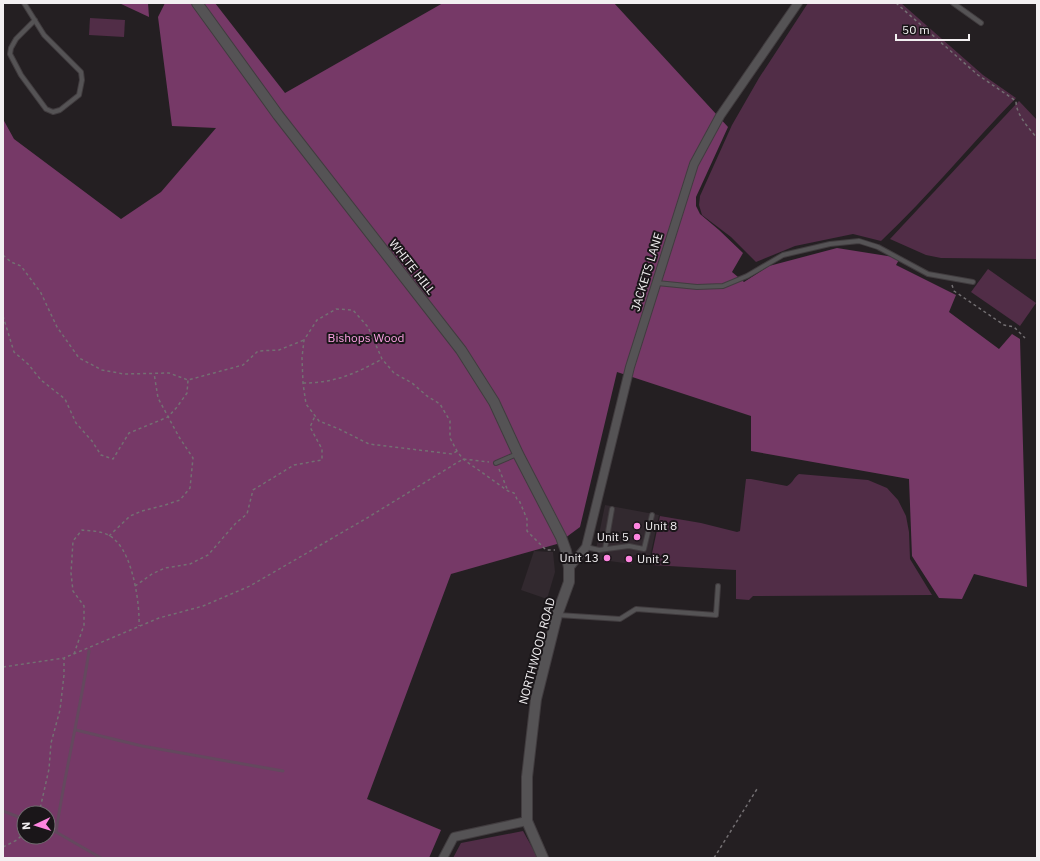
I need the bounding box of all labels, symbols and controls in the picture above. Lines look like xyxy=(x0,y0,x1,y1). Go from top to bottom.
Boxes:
scale bar xyxy=(896,16,969,42)
text: 50 m xyxy=(902,22,930,37)
street label: JACKETS LANE xyxy=(627,231,666,313)
street label: WHITE HILL xyxy=(386,236,439,297)
park label: Bishops Wood xyxy=(328,330,404,345)
place label: Unit 8 xyxy=(645,518,677,533)
marker: Unit 8 xyxy=(632,521,642,531)
place label: Unit 5 xyxy=(597,529,629,544)
marker: Unit 5 xyxy=(632,532,642,542)
place label: Unit 13 xyxy=(560,550,599,565)
place label: Unit 2 xyxy=(637,551,669,566)
marker: Unit 13 xyxy=(602,553,612,563)
marker: Unit 2 xyxy=(624,554,634,564)
street label: NORTHWOOD ROAD xyxy=(515,596,558,706)
north arrow xyxy=(16,805,56,845)
text: N xyxy=(19,821,33,830)

